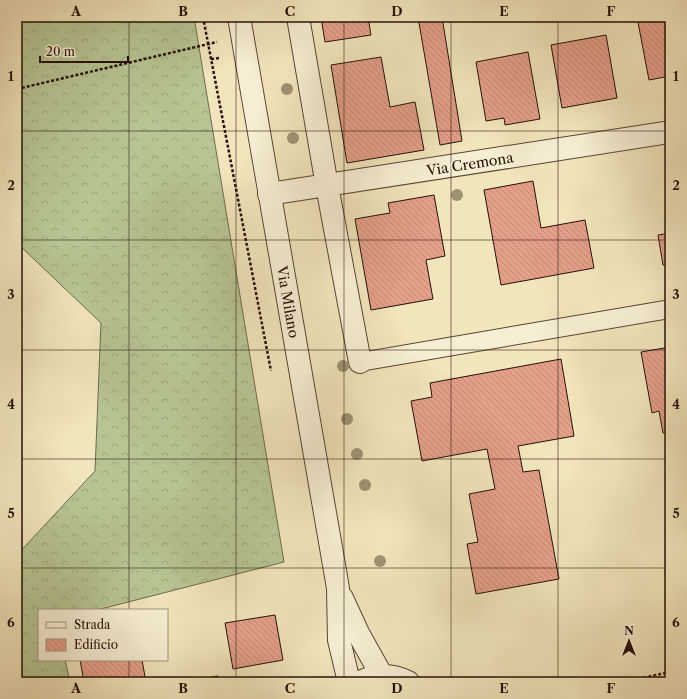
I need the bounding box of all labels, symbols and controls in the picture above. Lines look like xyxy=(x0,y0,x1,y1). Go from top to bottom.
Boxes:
text: A xyxy=(70,3,82,19)
text: B xyxy=(178,3,188,19)
text: C xyxy=(285,3,295,19)
text: D xyxy=(391,3,403,19)
text: E xyxy=(499,3,509,19)
text: F xyxy=(607,3,616,19)
scale bar xyxy=(40,38,128,64)
text: 20 m xyxy=(46,44,75,59)
text: 1 xyxy=(8,68,14,84)
text: 1 xyxy=(673,68,679,84)
street label: Via Cremona xyxy=(424,148,515,180)
text: 2 xyxy=(7,177,15,193)
text: 2 xyxy=(672,177,680,193)
street label: Via Milano xyxy=(273,264,303,339)
text: 3 xyxy=(7,286,15,302)
text: 3 xyxy=(672,286,680,302)
text: 4 xyxy=(7,396,15,412)
text: 4 xyxy=(672,396,680,412)
text: 5 xyxy=(7,505,15,521)
text: 5 xyxy=(672,505,680,521)
legend xyxy=(38,609,168,661)
text: 6 xyxy=(7,614,15,630)
text: 6 xyxy=(672,614,680,630)
text: Strada xyxy=(74,617,111,632)
north arrow xyxy=(609,621,649,661)
text: N xyxy=(624,624,634,638)
text: Edificio xyxy=(74,637,118,652)
text: A xyxy=(70,680,82,696)
text: B xyxy=(178,680,188,696)
text: C xyxy=(285,680,295,696)
text: D xyxy=(391,680,403,696)
text: E xyxy=(499,680,509,696)
text: F xyxy=(607,680,616,696)

